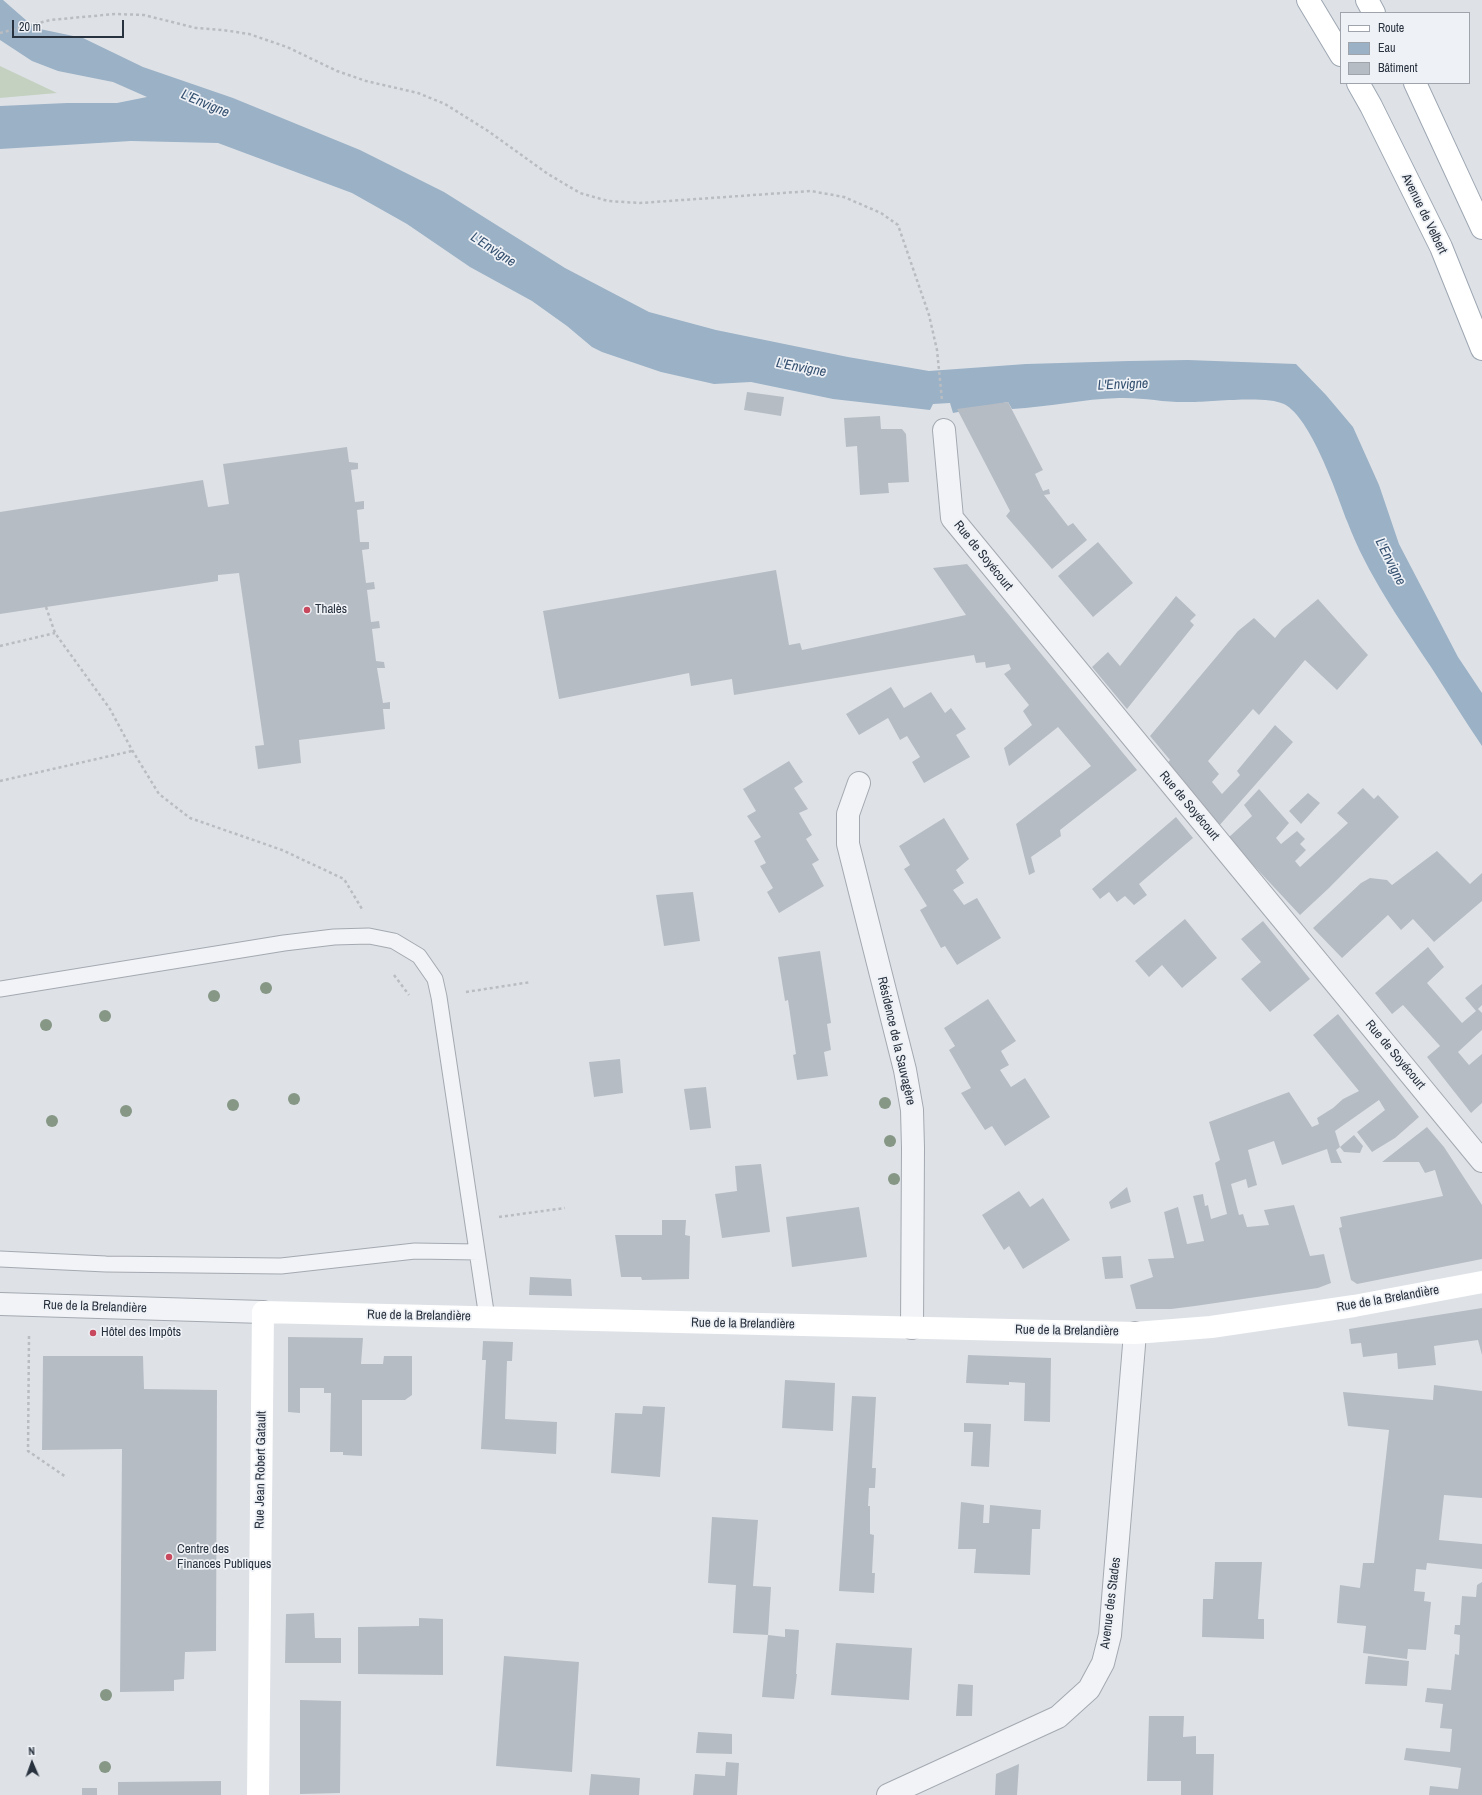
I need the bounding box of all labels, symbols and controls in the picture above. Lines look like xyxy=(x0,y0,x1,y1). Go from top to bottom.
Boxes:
scale bar xyxy=(14,12,126,38)
legend xyxy=(1340,12,1470,84)
text: 20 m xyxy=(19,19,41,35)
text: Route xyxy=(1378,20,1404,36)
text: Eau xyxy=(1378,40,1396,56)
text: Bâtiment xyxy=(1378,60,1417,76)
water label: L'Envigne xyxy=(178,86,232,122)
street label: Avenue de Velbert xyxy=(1398,172,1450,256)
water label: L'Envigne xyxy=(467,229,519,271)
water label: L'Envigne xyxy=(775,355,827,381)
water label: L'Envigne xyxy=(1097,376,1149,394)
street label: Rue de Soyécourt xyxy=(950,518,1016,594)
water label: L'Envigne xyxy=(1371,536,1409,588)
place label: Thalès xyxy=(315,602,347,618)
marker: Thalès xyxy=(302,605,312,615)
street label: Rue de Soyécourt xyxy=(1156,768,1222,844)
street label: Résidence de la Sauvagère xyxy=(874,975,918,1107)
street label: Rue de Soyécourt xyxy=(1362,1017,1428,1093)
street label: Rue de la Brelandière xyxy=(1336,1282,1440,1316)
street label: Rue de la Brelandière xyxy=(43,1297,147,1317)
street label: Rue de la Brelandière xyxy=(367,1307,471,1325)
street label: Rue de la Brelandière xyxy=(691,1315,795,1333)
street label: Rue de la Brelandière xyxy=(1015,1322,1119,1340)
place label: Hôtel des Impôts xyxy=(101,1325,181,1341)
marker: Hôtel des Impôts xyxy=(88,1328,98,1338)
street label: Rue Jean Robert Gatault xyxy=(252,1411,270,1529)
place label: Centre des Finances Publiques xyxy=(177,1542,271,1573)
marker: Centre des Finances Publiques xyxy=(164,1552,174,1562)
street label: Avenue des Stades xyxy=(1098,1556,1124,1650)
north arrow xyxy=(12,1743,52,1783)
text: N xyxy=(28,1744,35,1758)

